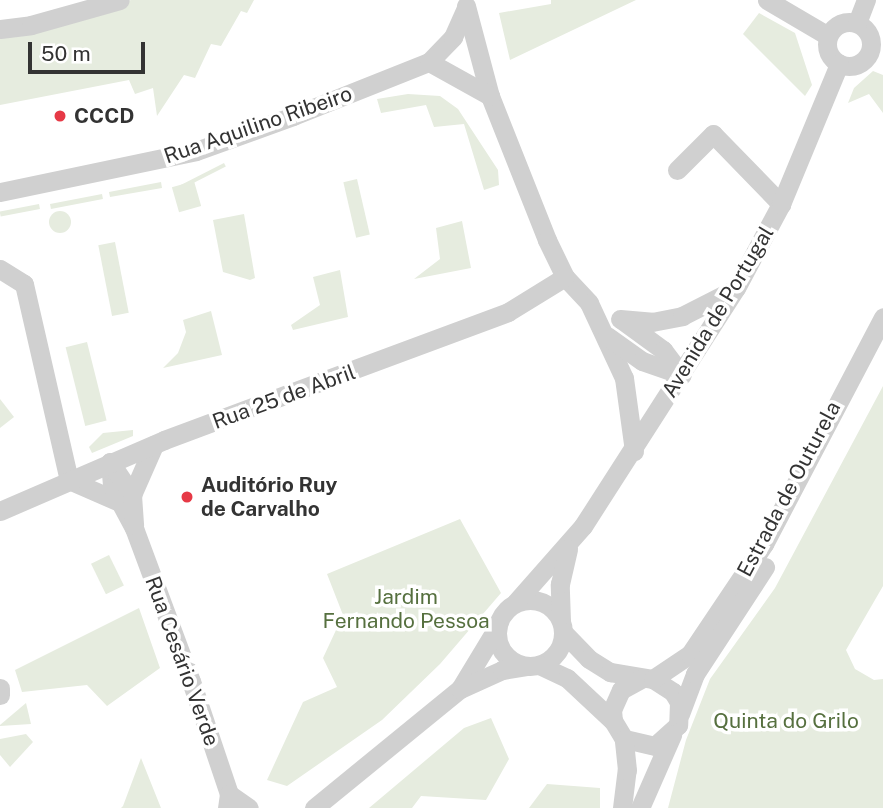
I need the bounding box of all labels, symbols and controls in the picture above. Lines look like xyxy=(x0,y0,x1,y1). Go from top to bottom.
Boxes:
scale bar xyxy=(32,28,149,72)
text: 50 m xyxy=(41,41,91,66)
street label: Rua Aquilino Ribeiro xyxy=(161,81,355,169)
place label: CCCD xyxy=(74,103,134,129)
marker: CCCD xyxy=(52,108,68,124)
street label: Avenida de Portugal xyxy=(657,222,779,402)
street label: Rua 25 de Abril xyxy=(209,359,359,435)
street label: Estrada de Outurela xyxy=(732,397,846,581)
place label: Auditório Ruy de Carvalho xyxy=(201,472,337,522)
marker: Auditório Ruy de Carvalho xyxy=(179,489,195,505)
street label: Rua Cesário Verde xyxy=(139,572,225,750)
park label: Jardim Fernando Pessoa xyxy=(322,584,490,634)
park label: Quinta do Grilo xyxy=(713,708,859,734)

